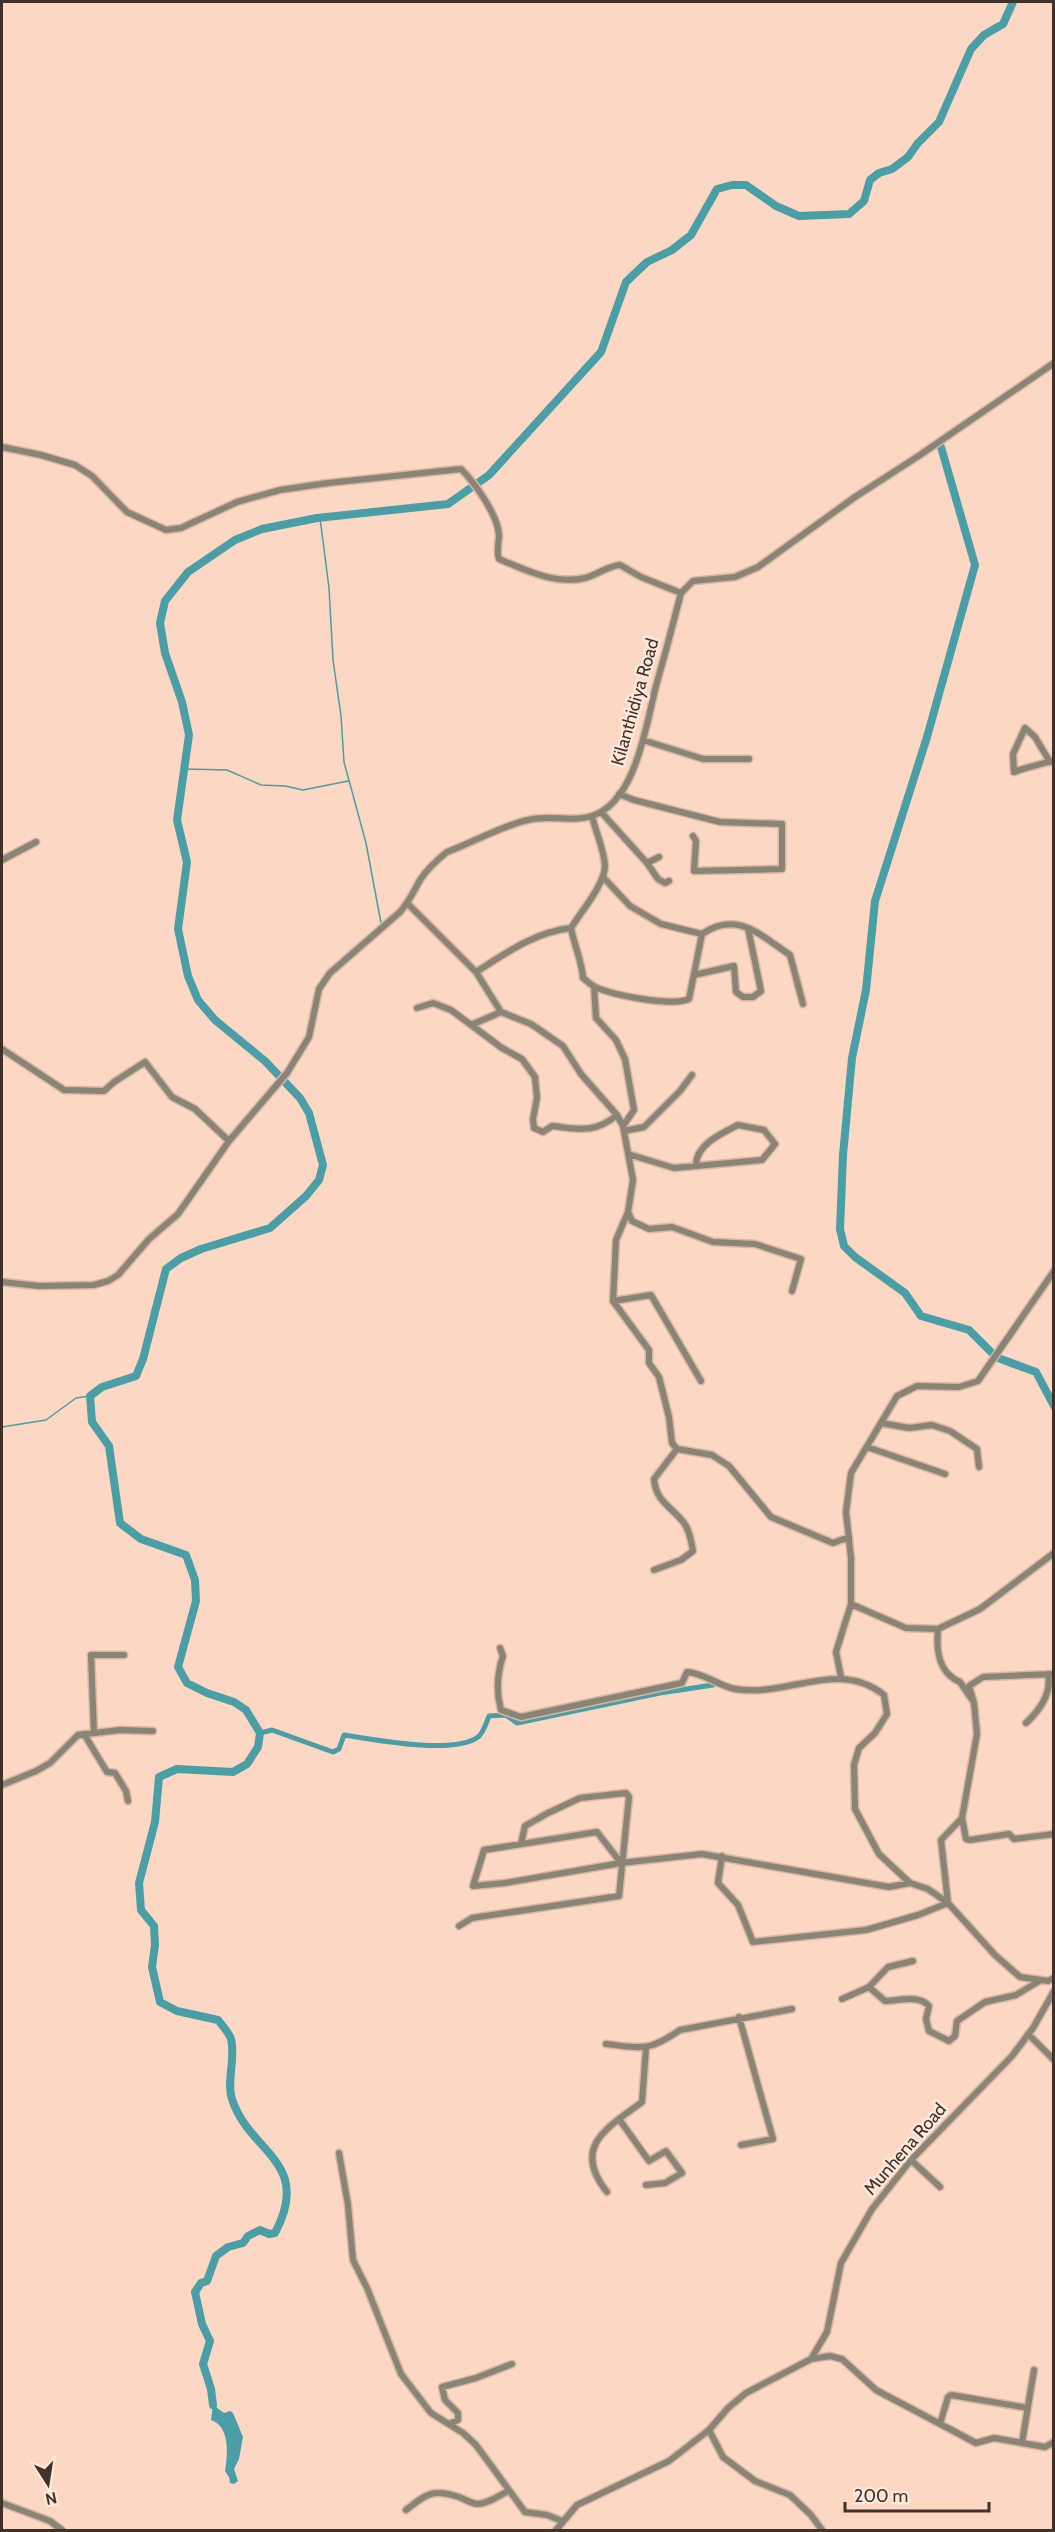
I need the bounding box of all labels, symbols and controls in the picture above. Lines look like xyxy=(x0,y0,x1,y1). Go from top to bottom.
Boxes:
street label: Kilanthidiya Road xyxy=(606,636,664,768)
street label: Munhena Road xyxy=(859,2099,951,2199)
north arrow xyxy=(18,2454,78,2514)
scale bar xyxy=(845,2475,989,2513)
text: 200 m xyxy=(854,2485,908,2507)
text: N xyxy=(44,2488,59,2509)

